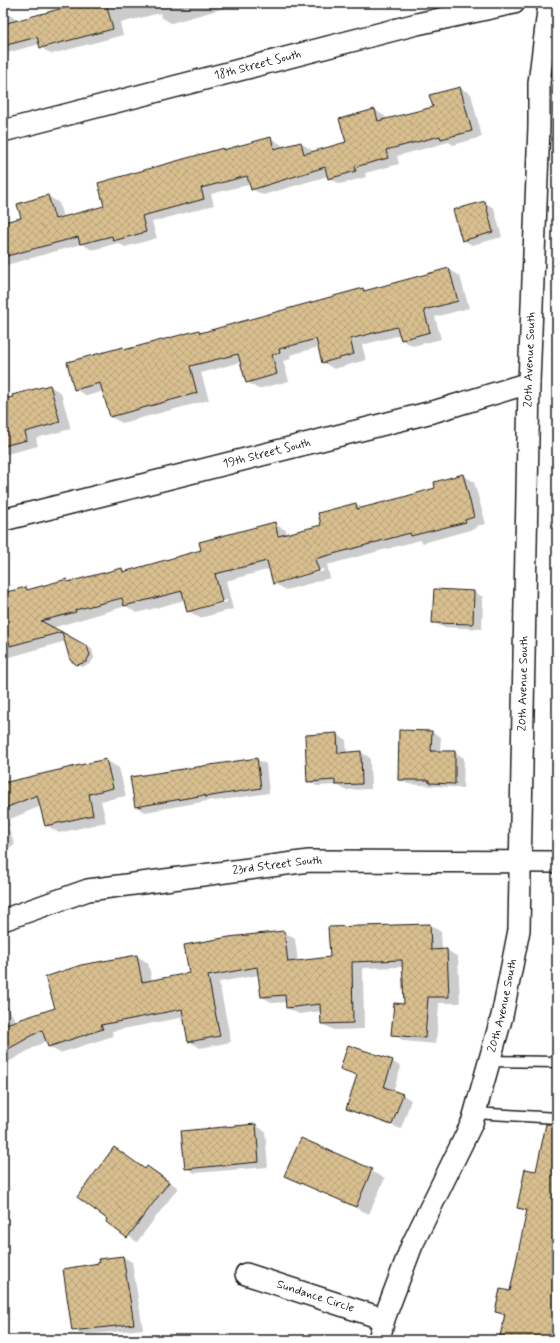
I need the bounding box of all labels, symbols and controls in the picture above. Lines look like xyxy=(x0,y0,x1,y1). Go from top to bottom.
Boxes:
street label: 18th Street South xyxy=(212,46,303,84)
street label: 20th Avenue South xyxy=(521,312,540,407)
street label: 19th Street South xyxy=(221,435,312,472)
street label: 20th Avenue South xyxy=(515,636,532,731)
street label: 23rd Street South xyxy=(231,853,322,879)
street label: 20th Avenue South xyxy=(484,958,521,1054)
street label: Sundance Circle xyxy=(274,1276,356,1317)

